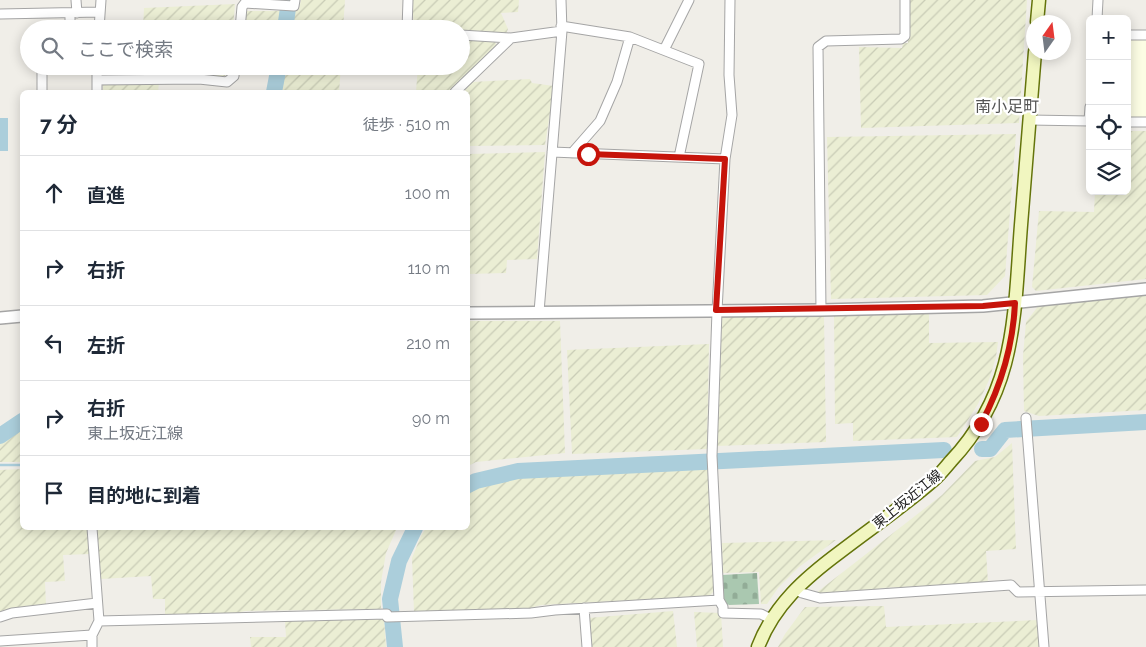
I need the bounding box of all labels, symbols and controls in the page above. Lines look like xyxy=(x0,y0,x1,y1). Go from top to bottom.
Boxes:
north arrow xyxy=(1026,15,1071,60)
map controls xyxy=(1086,15,1131,195)
button: + xyxy=(1086,15,1131,60)
search box xyxy=(20,20,470,75)
icon: search xyxy=(38,34,66,62)
text: ここで検索 xyxy=(78,38,173,60)
button: − xyxy=(1086,60,1131,105)
district label: 南小足町 xyxy=(975,97,1039,116)
button: locate xyxy=(1086,105,1131,150)
text: 7 分 xyxy=(40,112,78,137)
text: 徒歩 · 510 m xyxy=(363,115,450,134)
route start xyxy=(577,143,600,166)
button: layers xyxy=(1086,150,1131,195)
icon: ahead xyxy=(40,179,68,207)
text: 直進 xyxy=(87,184,125,206)
text: 100 m xyxy=(405,184,450,203)
icon: right xyxy=(40,254,68,282)
text: 右折 xyxy=(87,259,125,281)
text: 110 m xyxy=(408,259,450,278)
icon: left xyxy=(40,329,68,357)
text: 左折 xyxy=(87,334,125,356)
text: 210 m xyxy=(406,334,450,353)
text: 右折 xyxy=(87,397,125,419)
icon: right xyxy=(40,404,68,432)
text: 90 m xyxy=(412,409,450,428)
route end xyxy=(970,413,993,436)
text: 東上坂近江線 xyxy=(87,424,183,443)
street label: 東上坂近江線 xyxy=(869,466,945,532)
icon: arrive xyxy=(40,479,68,507)
text: 目的地に到着 xyxy=(87,484,201,506)

